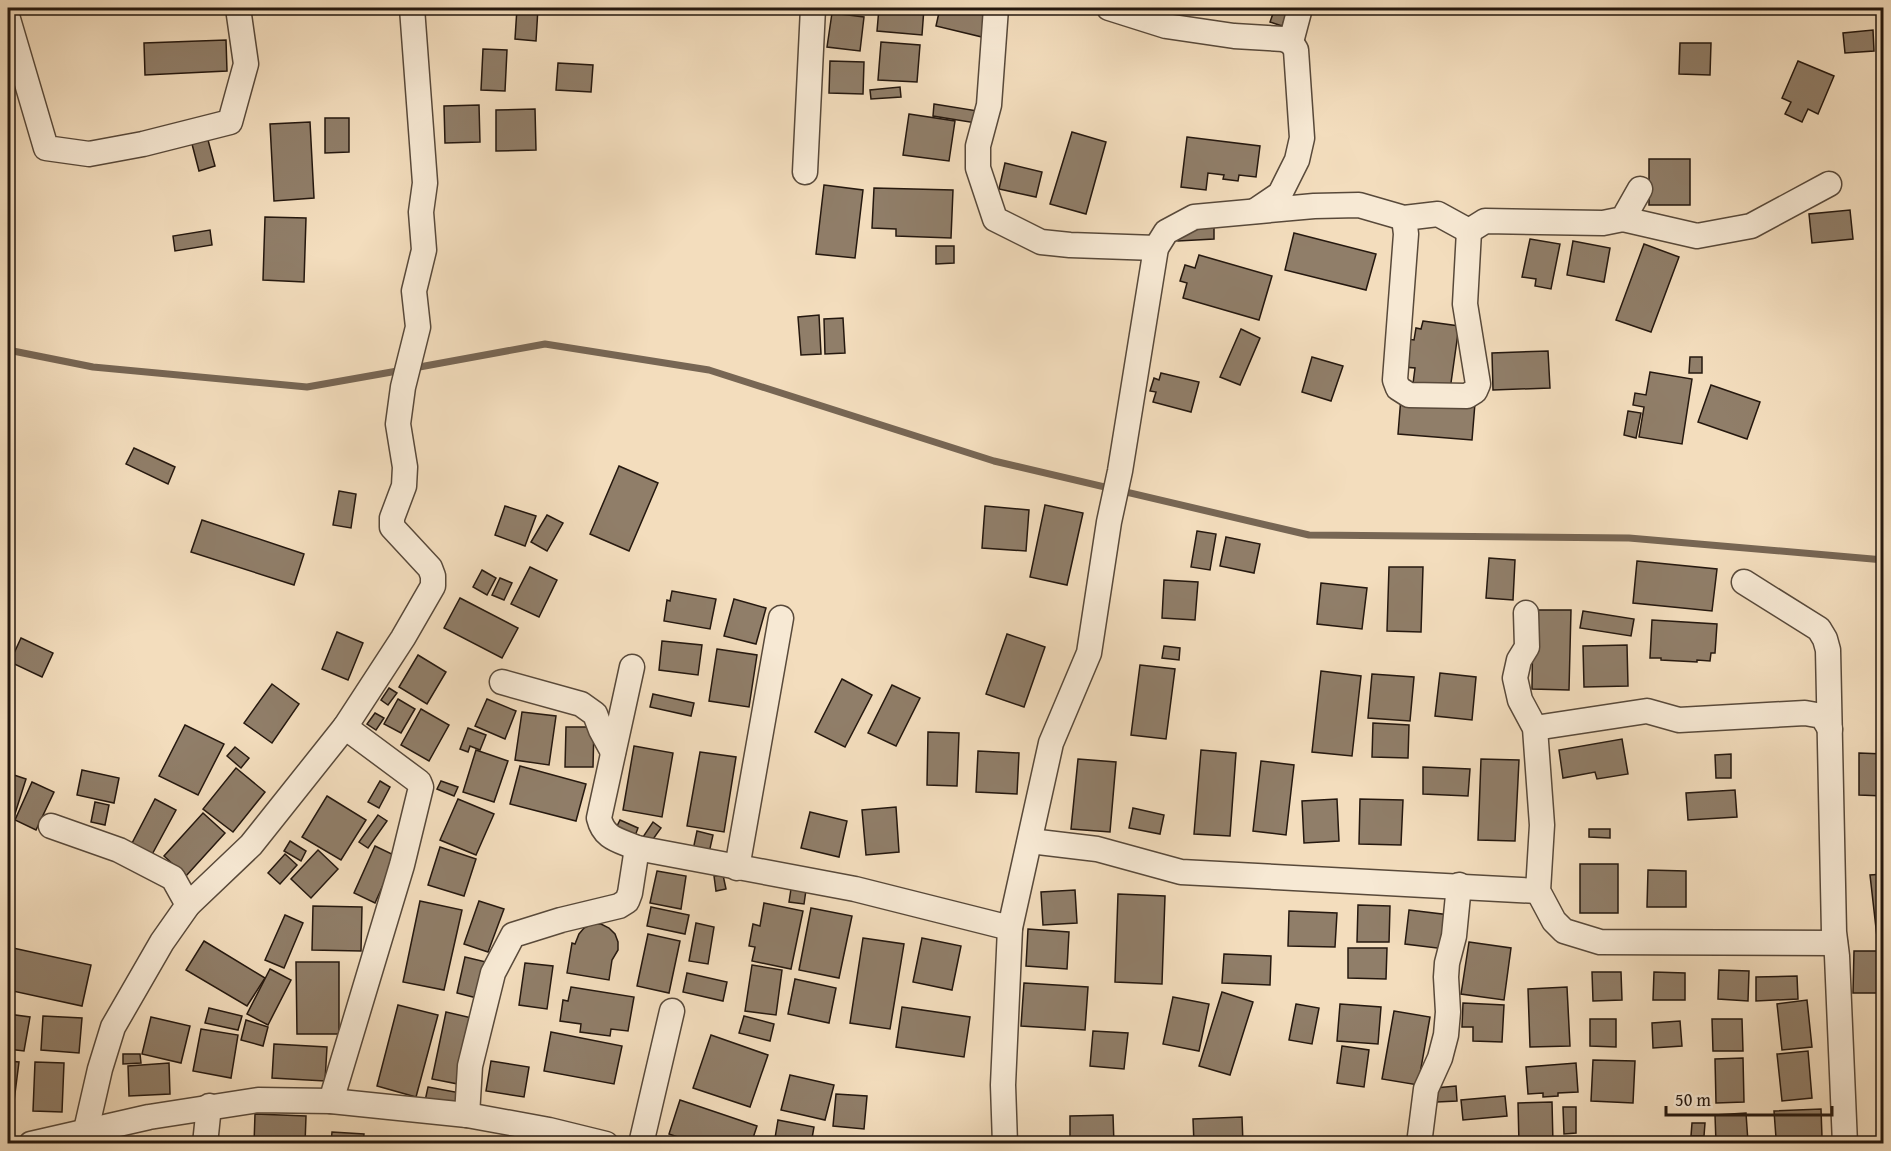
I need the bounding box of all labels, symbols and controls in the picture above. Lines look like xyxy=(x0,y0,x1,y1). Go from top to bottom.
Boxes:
scale bar xyxy=(1666,1079,1832,1117)
text: 50 m xyxy=(1675,1086,1711,1113)

